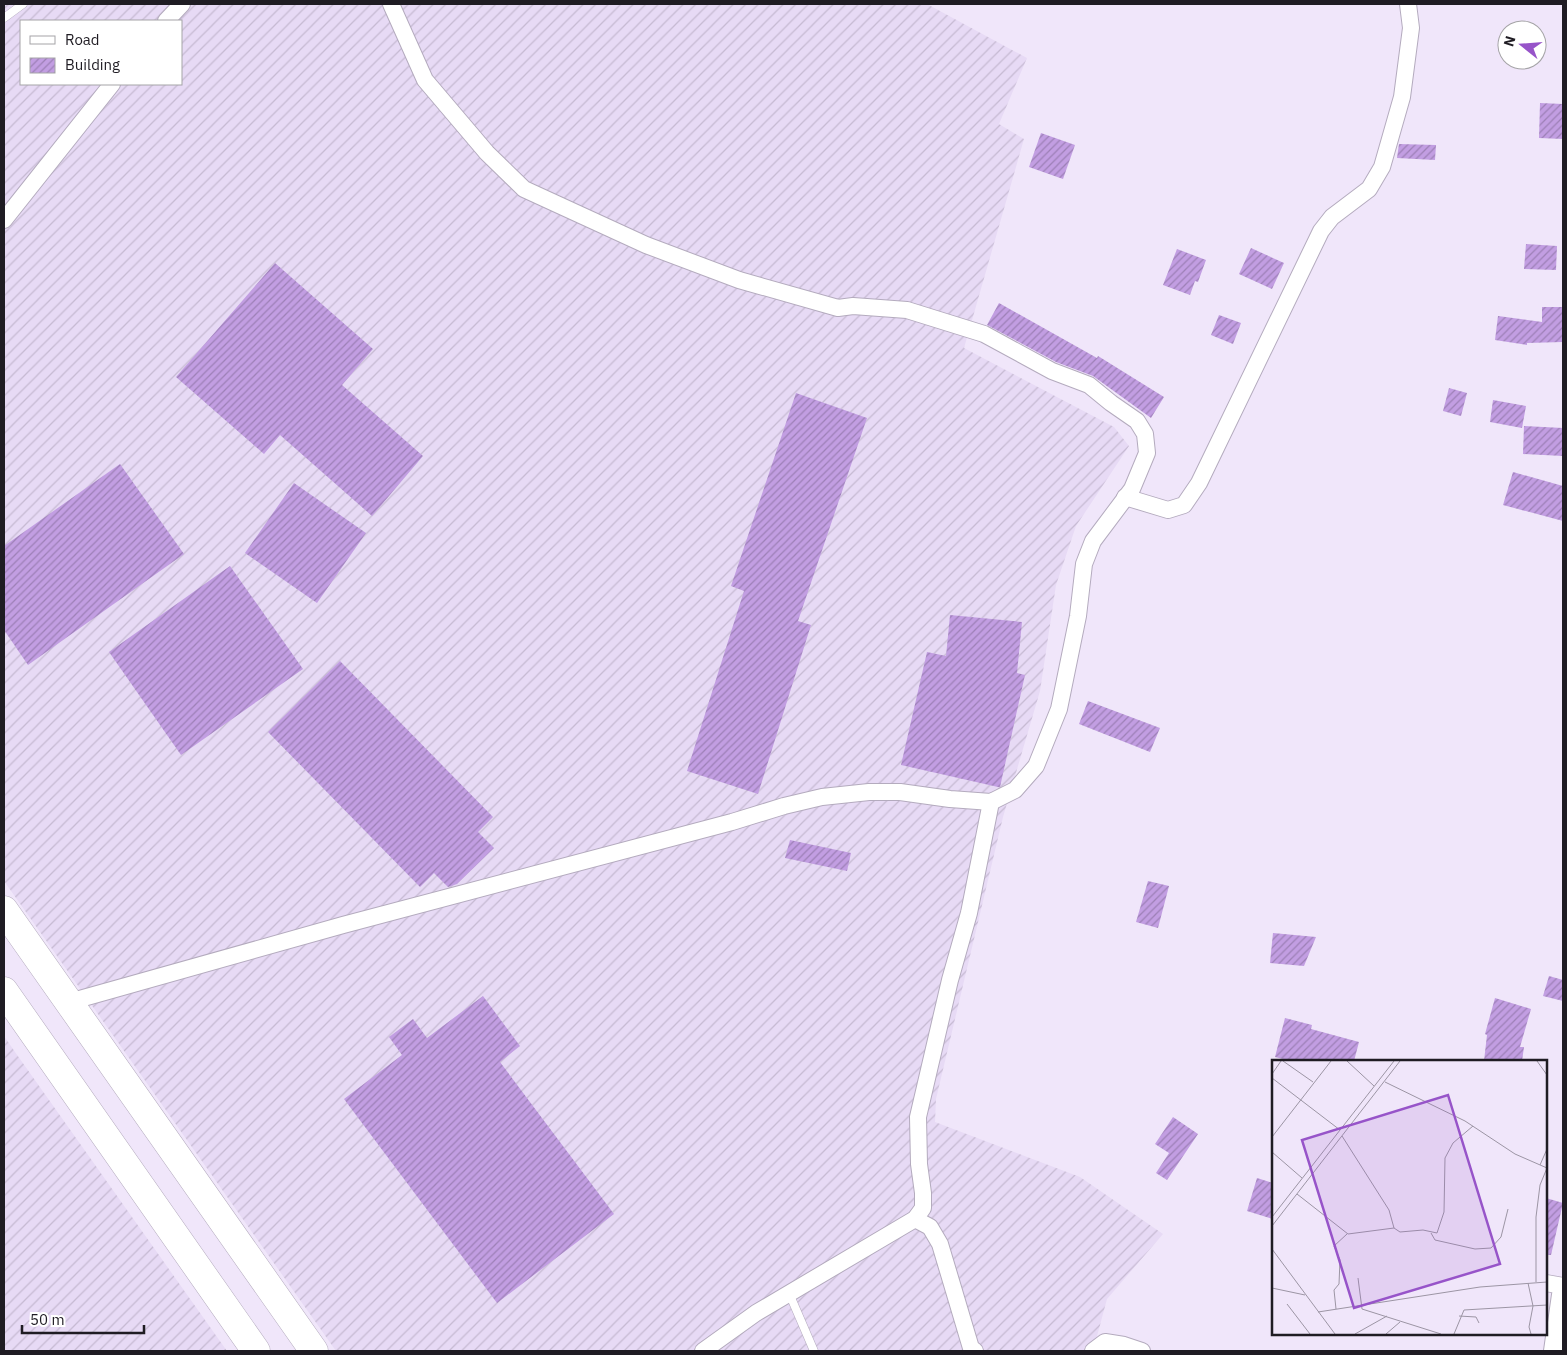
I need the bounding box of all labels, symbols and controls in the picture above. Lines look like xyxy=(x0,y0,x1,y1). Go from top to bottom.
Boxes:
legend xyxy=(20,20,182,85)
north arrow xyxy=(1497,20,1547,70)
text: Road xyxy=(65,30,100,49)
text: N xyxy=(1499,34,1520,49)
text: Building xyxy=(65,55,120,74)
inset map xyxy=(1272,1060,1547,1335)
scale bar xyxy=(22,1302,145,1334)
text: 50 m xyxy=(30,1310,65,1329)

